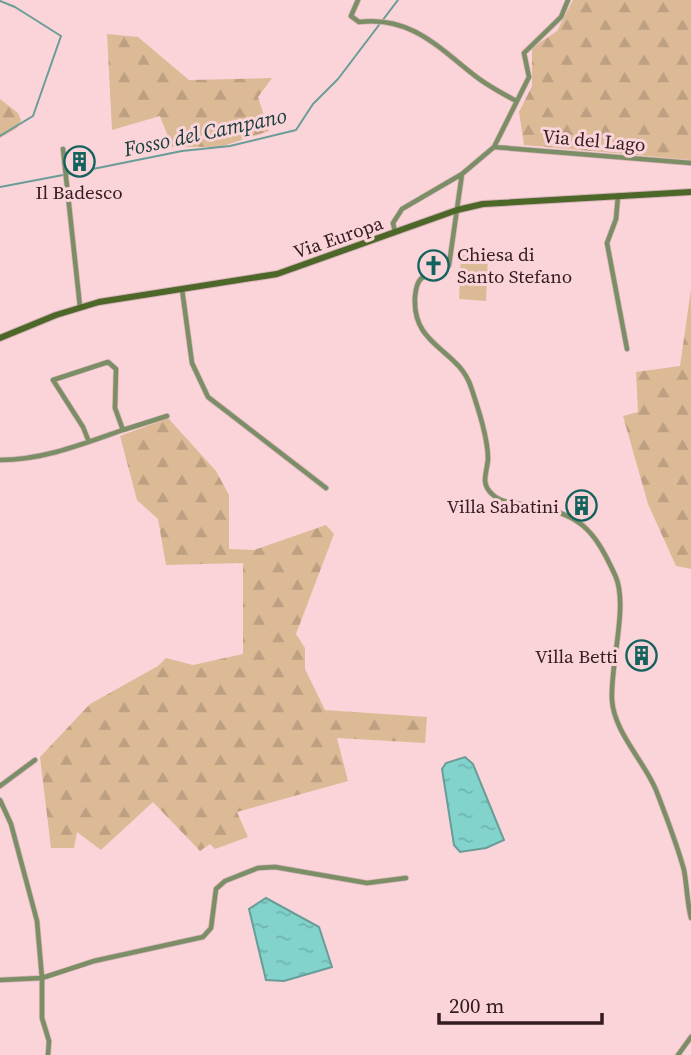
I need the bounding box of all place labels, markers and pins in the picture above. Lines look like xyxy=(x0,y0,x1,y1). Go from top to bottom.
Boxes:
building icon: Il Badesco xyxy=(62,144,96,178)
place label: Il Badesco xyxy=(35,179,123,205)
place label: Chiesa di Santo Stefano xyxy=(457,241,572,289)
church icon: Chiesa di Santo Stefano xyxy=(417,248,451,282)
building icon: Villa Sabatini xyxy=(565,489,599,523)
place label: Villa Sabatini xyxy=(447,493,559,519)
building icon: Villa Betti xyxy=(624,639,658,673)
place label: Villa Betti xyxy=(535,643,618,669)

